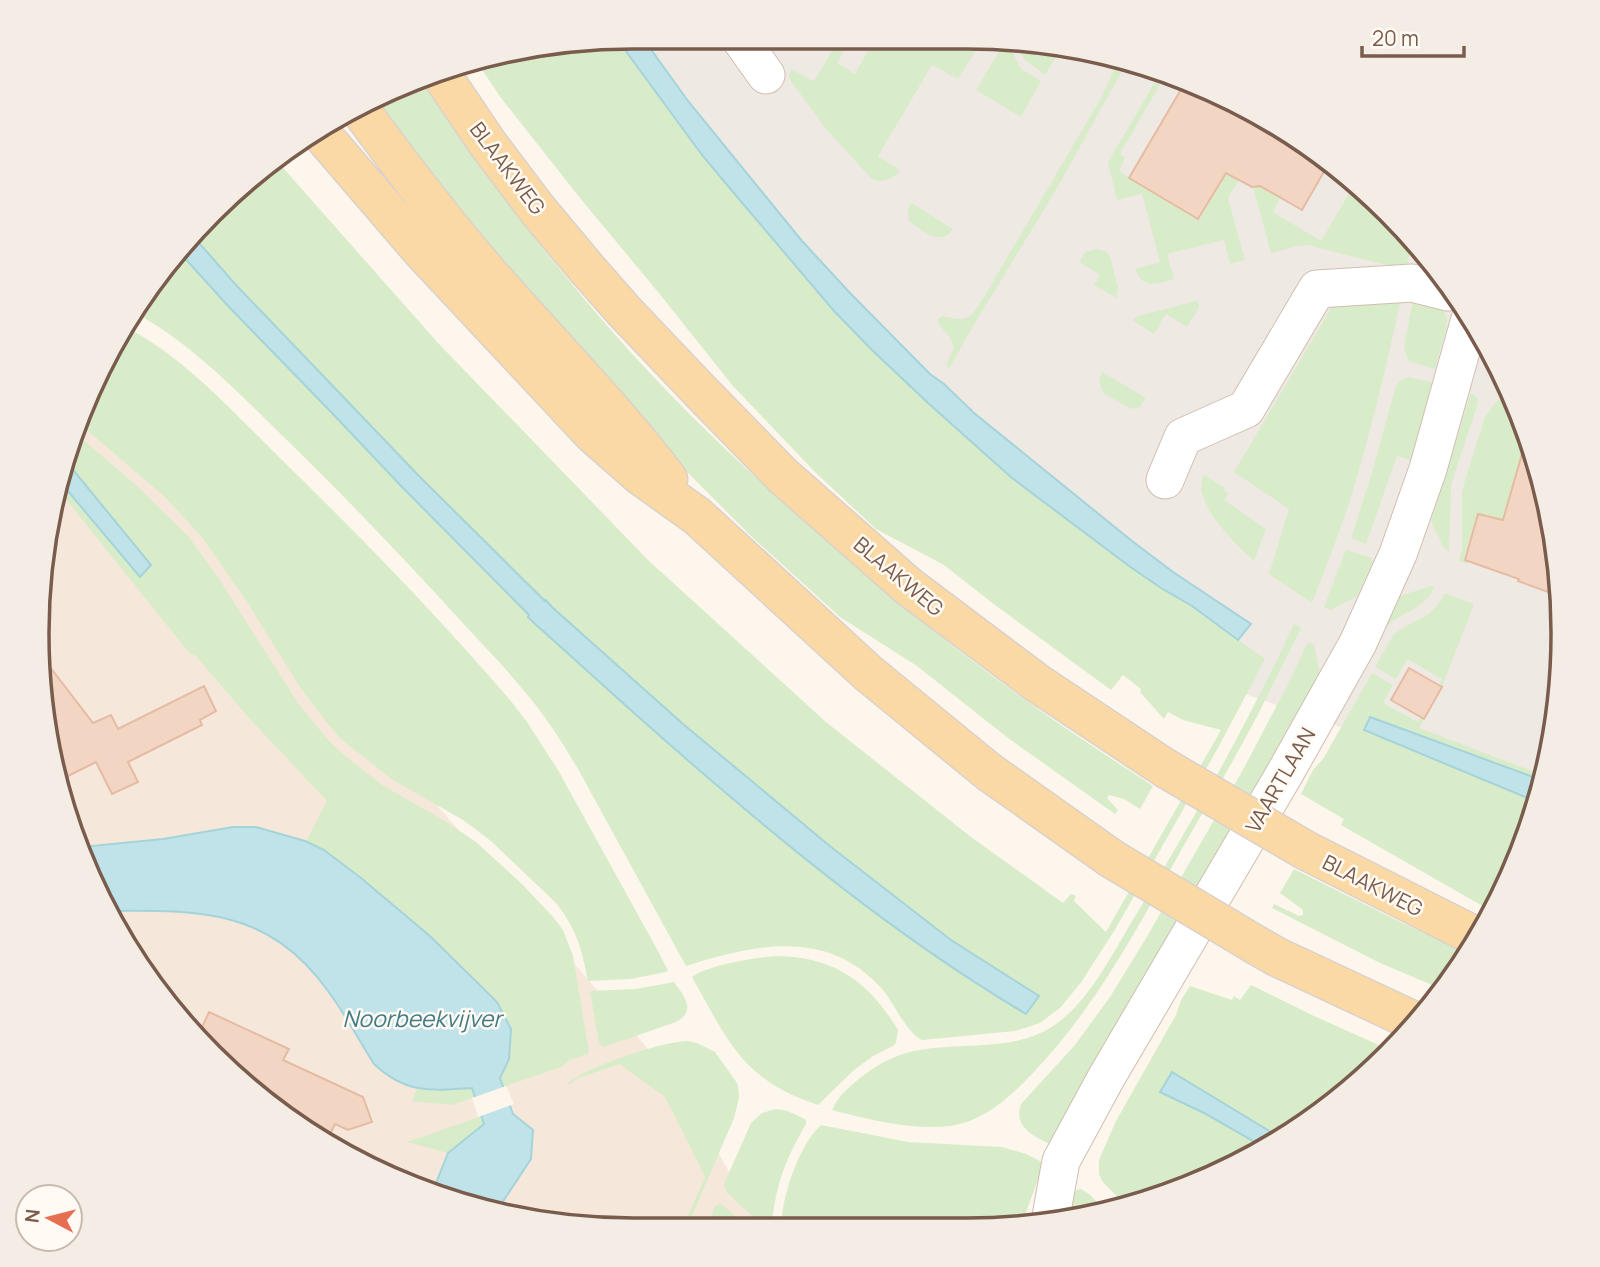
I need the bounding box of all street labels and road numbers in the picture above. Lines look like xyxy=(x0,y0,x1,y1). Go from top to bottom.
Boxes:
street label: BLAAKWEG xyxy=(464,116,552,220)
street label: BLAAKWEG xyxy=(848,530,950,622)
street label: VAARTLAAN xyxy=(1239,722,1321,838)
street label: BLAAKWEG xyxy=(1318,848,1428,922)

